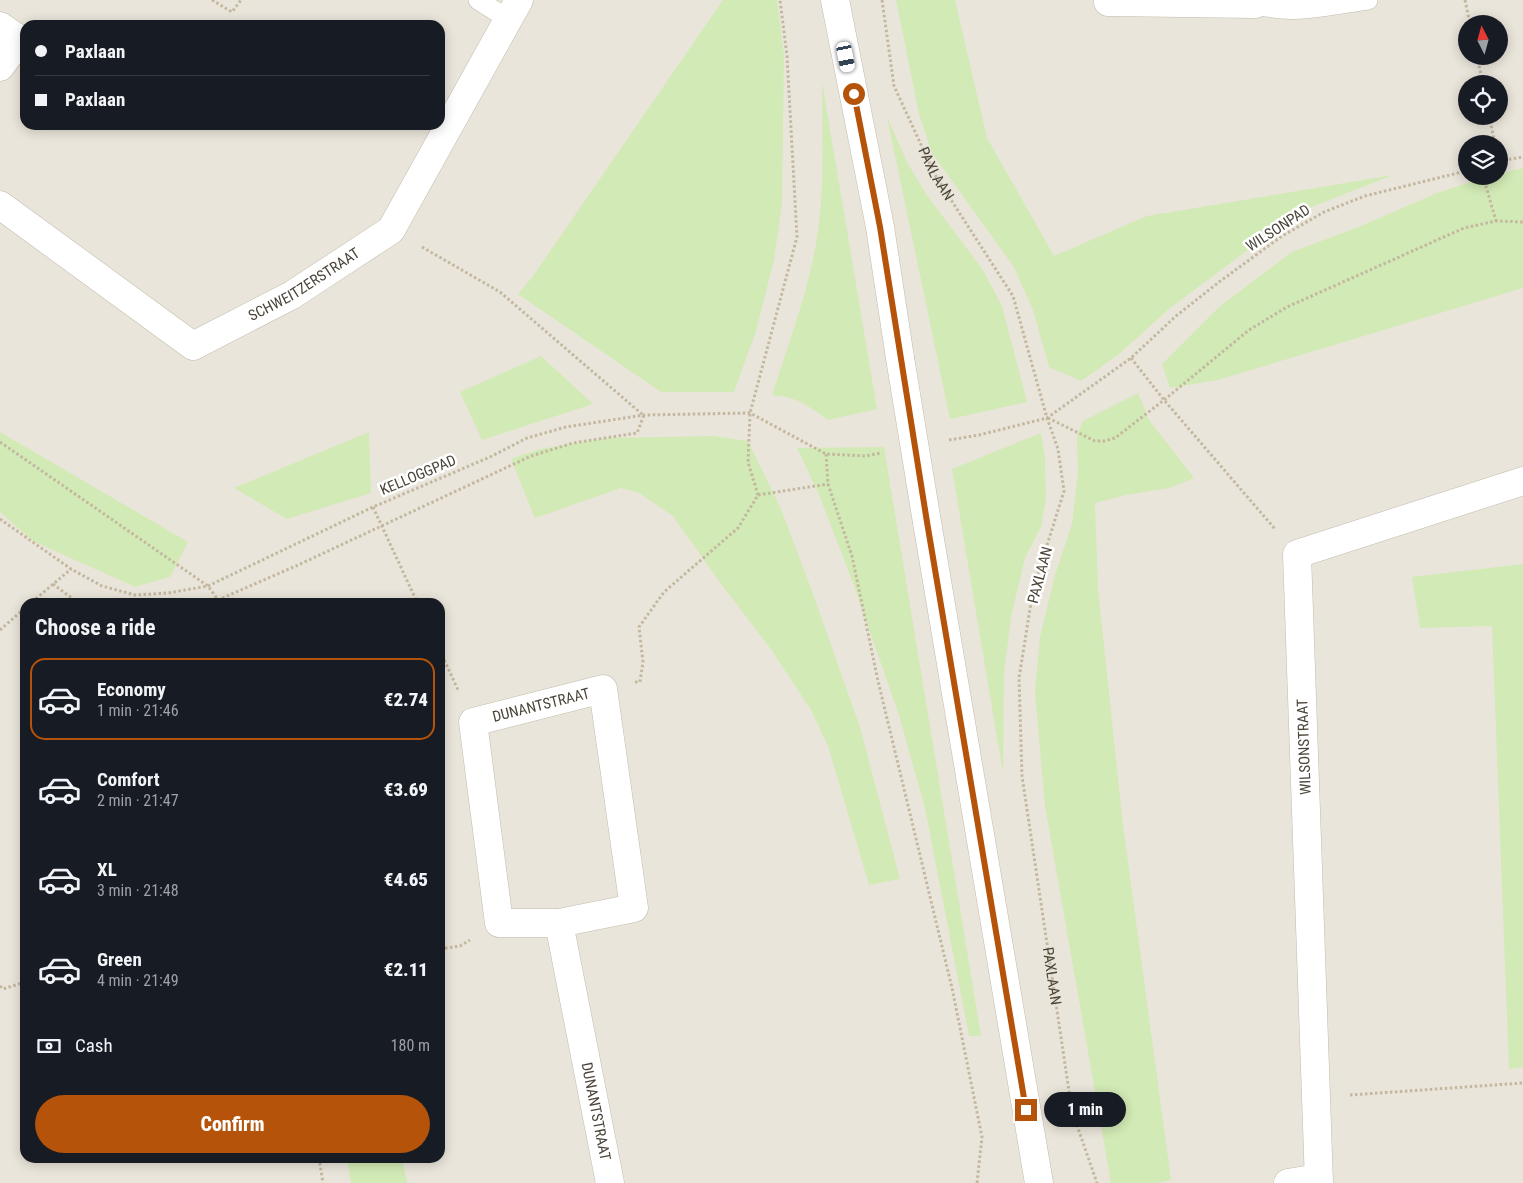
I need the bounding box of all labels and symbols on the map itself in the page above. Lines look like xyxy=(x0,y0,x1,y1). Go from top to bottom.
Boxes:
north arrow xyxy=(1458,15,1508,65)
car xyxy=(835,41,856,73)
route start xyxy=(843,83,865,105)
street label: PAXLAAN xyxy=(914,144,958,204)
street label: WILSONPAD xyxy=(1243,201,1313,255)
street label: SCHWEITZERSTRAAT xyxy=(245,244,363,325)
street label: KELLOGGPAD xyxy=(377,451,459,499)
street label: PAXLAAN xyxy=(1024,545,1056,605)
street label: DUNANTSTRAAT xyxy=(491,684,592,726)
street label: WILSONSTRAAT xyxy=(1293,698,1315,795)
street label: PAXLAAN xyxy=(1039,946,1065,1006)
street label: DUNANTSTRAAT xyxy=(578,1061,614,1162)
callout: 1 min xyxy=(1044,1092,1126,1128)
route end xyxy=(1015,1099,1037,1121)

